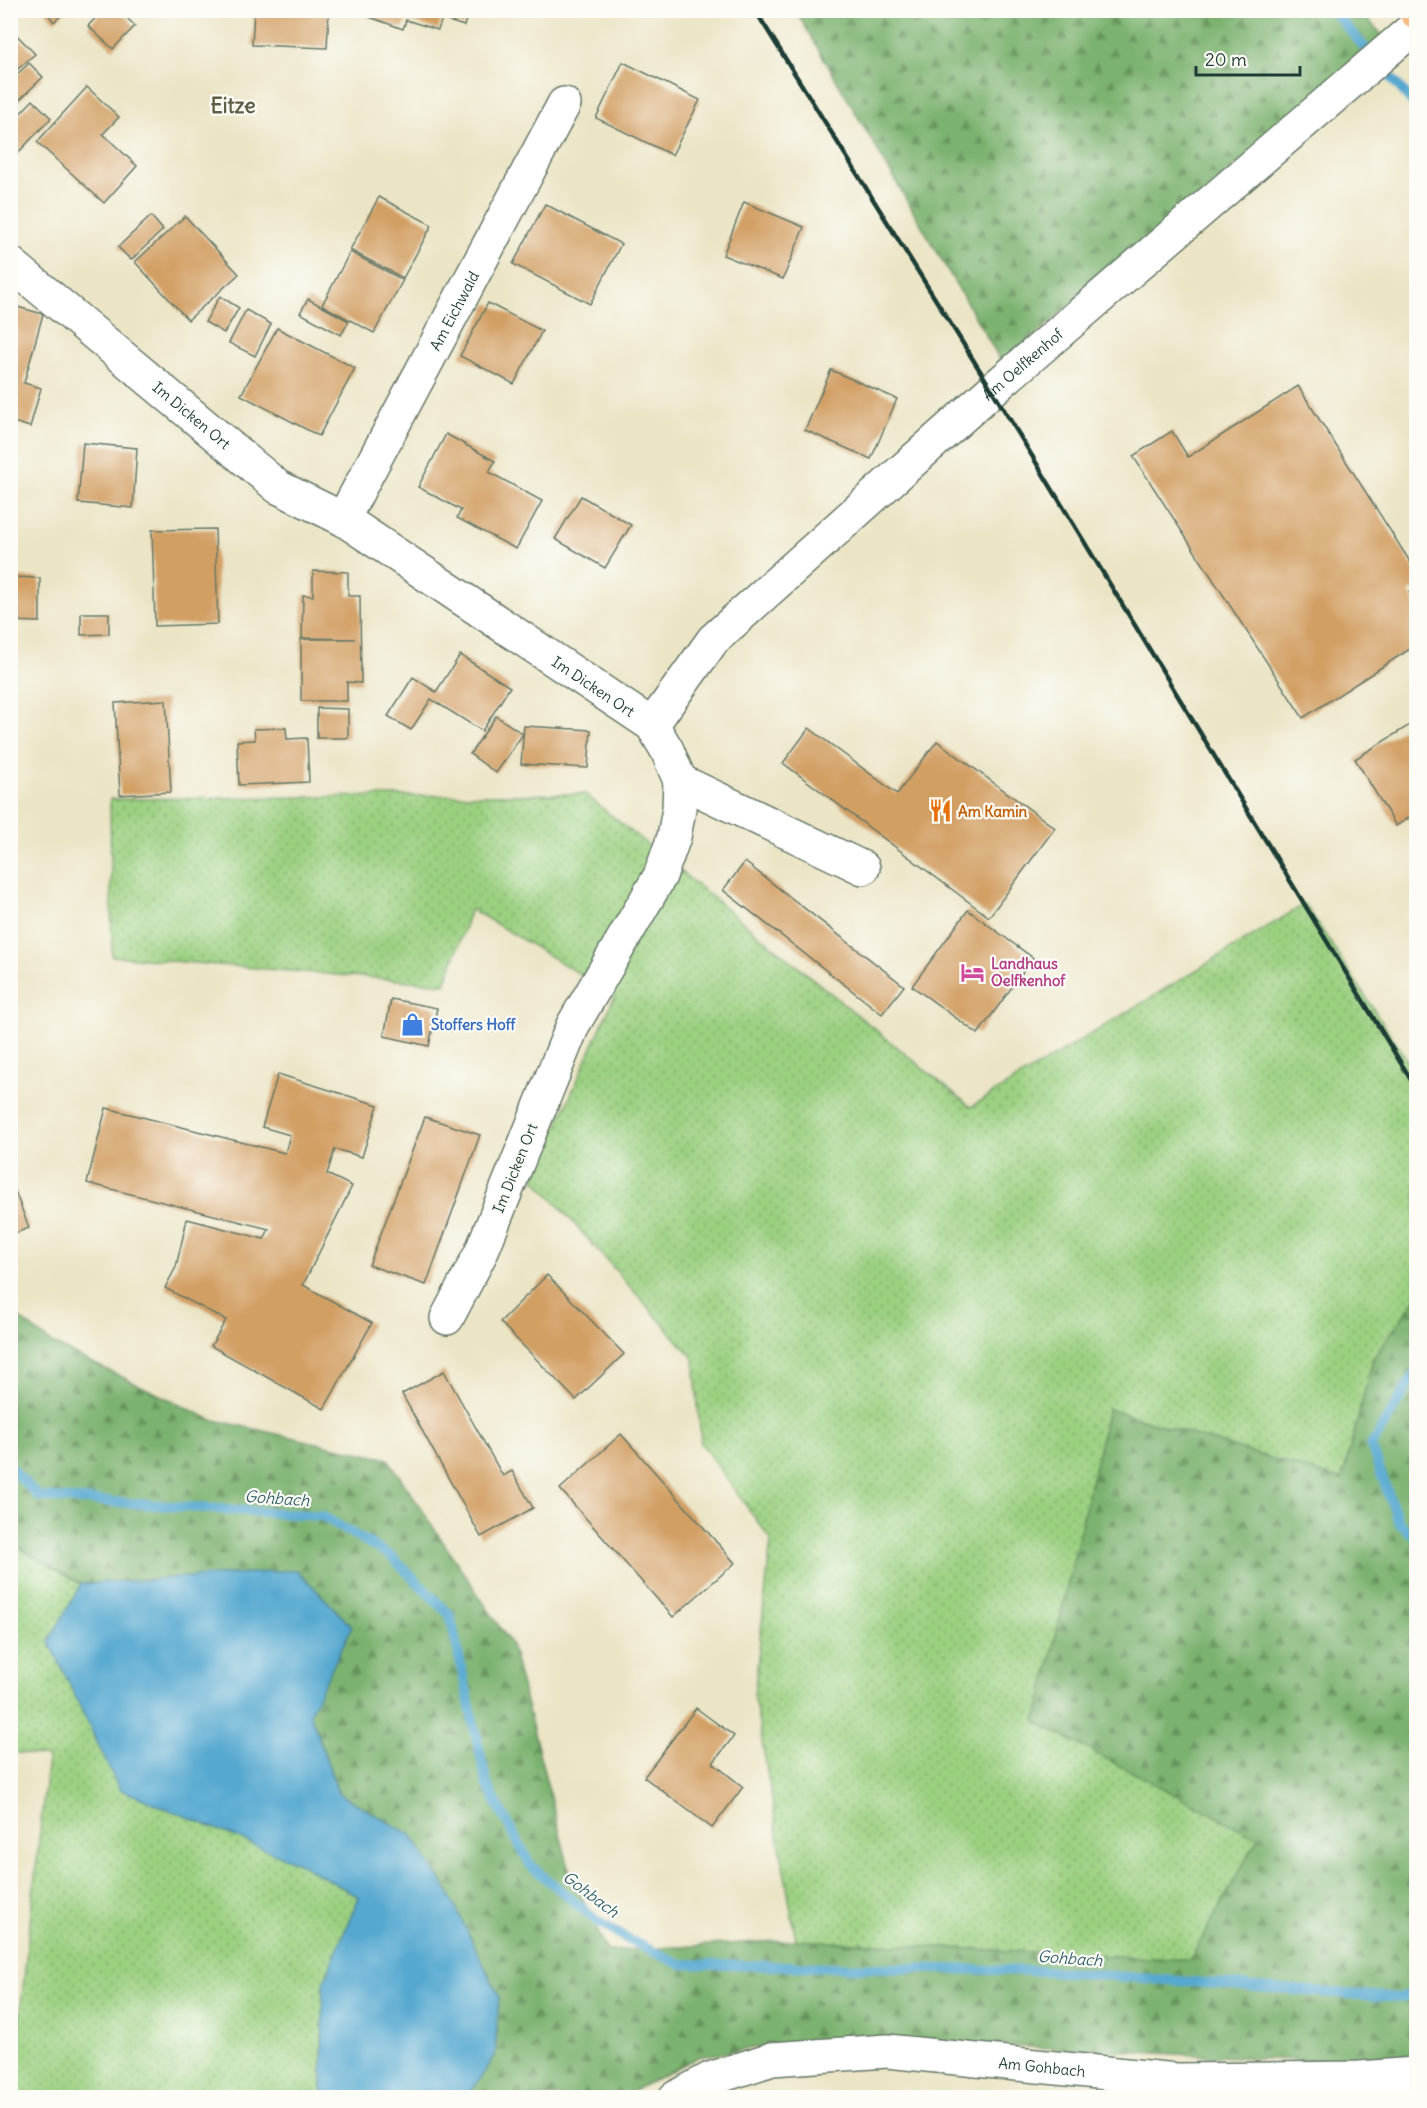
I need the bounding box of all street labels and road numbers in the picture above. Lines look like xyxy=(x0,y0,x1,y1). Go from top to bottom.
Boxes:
street label: Am Eichwald xyxy=(425,268,483,354)
street label: Am Oelfkenhof xyxy=(978,323,1067,404)
street label: Im Dicken Ort xyxy=(149,377,235,453)
street label: Im Dicken Ort xyxy=(549,652,639,721)
street label: Im Dicken Ort xyxy=(488,1120,542,1216)
street label: Am Gohbach xyxy=(998,2053,1087,2080)

